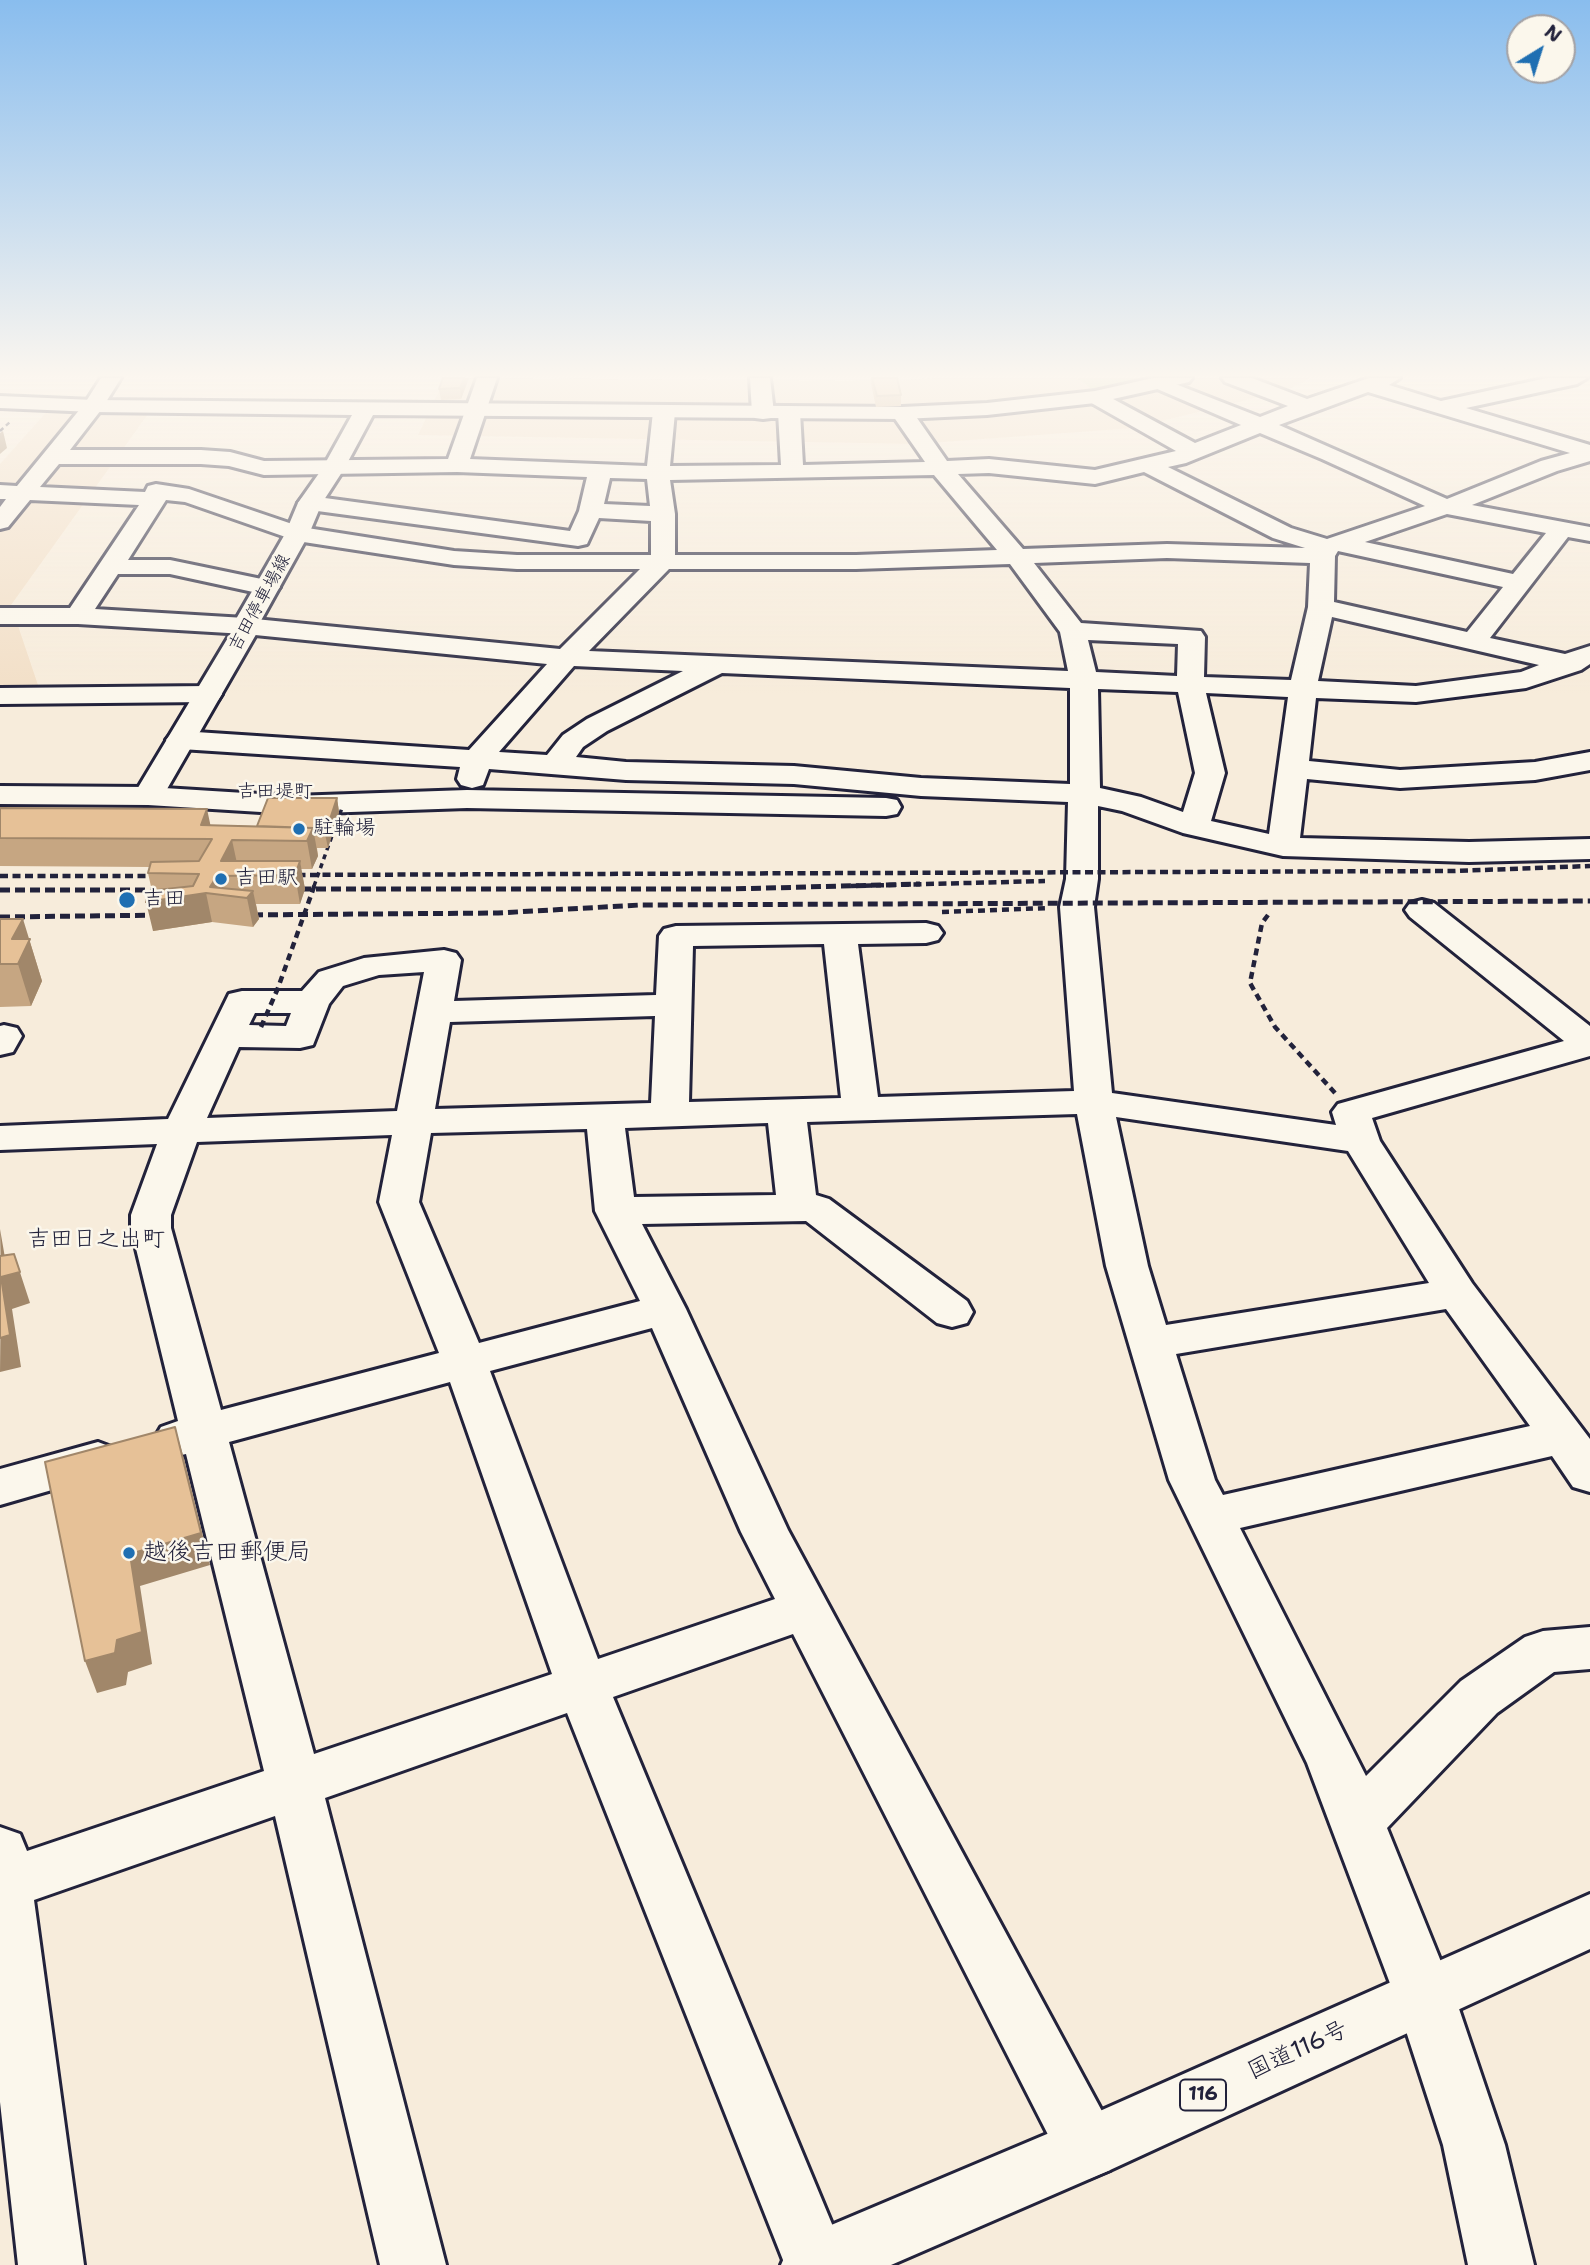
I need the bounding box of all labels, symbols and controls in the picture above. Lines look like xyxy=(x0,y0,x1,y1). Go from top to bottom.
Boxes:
north arrow xyxy=(1506,14,1576,84)
text: N xyxy=(1539,19,1567,48)
street label: 吉田停車場線 xyxy=(224,551,296,655)
district label: 吉田堤町 xyxy=(237,781,313,803)
place label: 駐輪場 xyxy=(313,816,376,842)
marker: 駐輪場 xyxy=(291,821,307,837)
place label: 吉田駅 xyxy=(235,866,298,892)
marker: 吉田駅 xyxy=(213,871,229,887)
place label: 吉田 xyxy=(143,887,185,913)
marker: 吉田 xyxy=(117,890,137,910)
district label: 吉田日之出町 xyxy=(27,1226,165,1254)
place label: 越後吉田郵便局 xyxy=(143,1539,311,1567)
marker: 越後吉田郵便局 xyxy=(121,1545,137,1561)
street label: 国道116号 xyxy=(1243,2015,1353,2087)
road number: 116 xyxy=(1180,2080,1226,2110)

